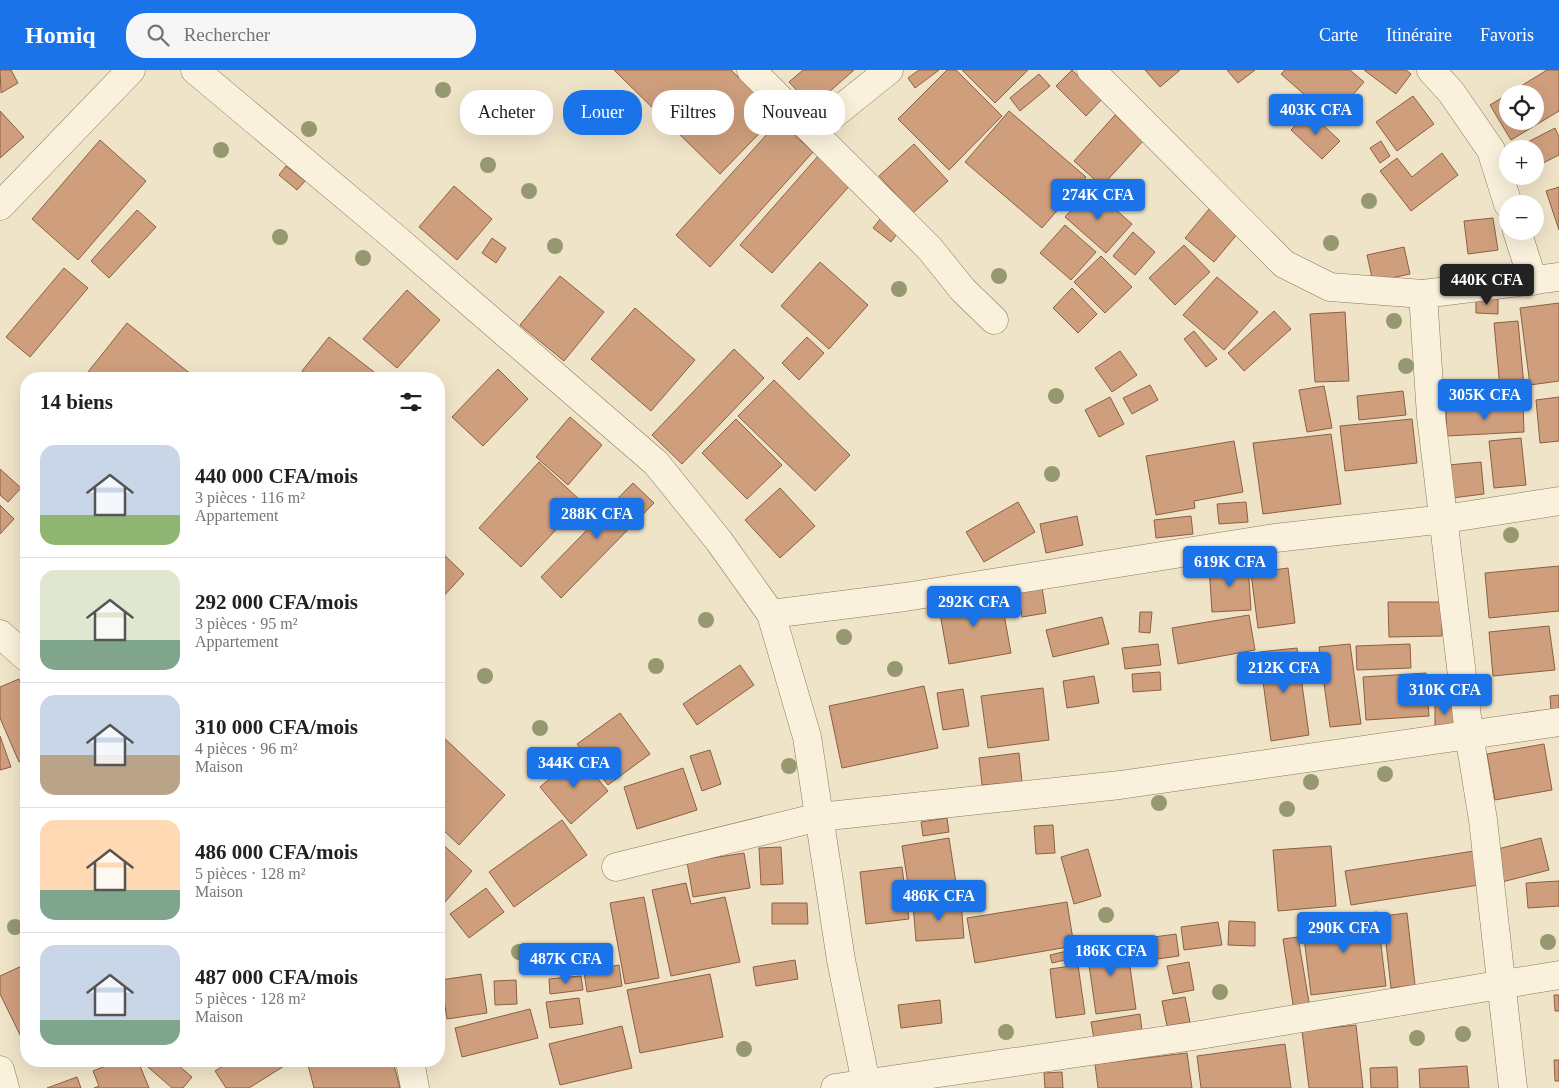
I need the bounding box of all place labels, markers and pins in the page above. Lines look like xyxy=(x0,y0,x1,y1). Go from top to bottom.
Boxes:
pin: 403K CFA xyxy=(1264,93,1368,136)
pin: 274K CFA xyxy=(1046,178,1150,221)
pin: 440K CFA xyxy=(1435,264,1539,306)
pin: 305K CFA xyxy=(1433,378,1537,421)
pin: 288K CFA xyxy=(545,498,649,540)
pin: 619K CFA xyxy=(1178,546,1282,588)
pin: 292K CFA xyxy=(922,586,1026,628)
pin: 212K CFA xyxy=(1232,652,1336,694)
pin: 310K CFA xyxy=(1393,674,1497,716)
pin: 344K CFA xyxy=(522,746,626,789)
pin: 486K CFA xyxy=(887,880,991,922)
pin: 290K CFA xyxy=(1292,912,1396,954)
pin: 186K CFA xyxy=(1059,934,1163,977)
pin: 487K CFA xyxy=(514,942,618,985)

